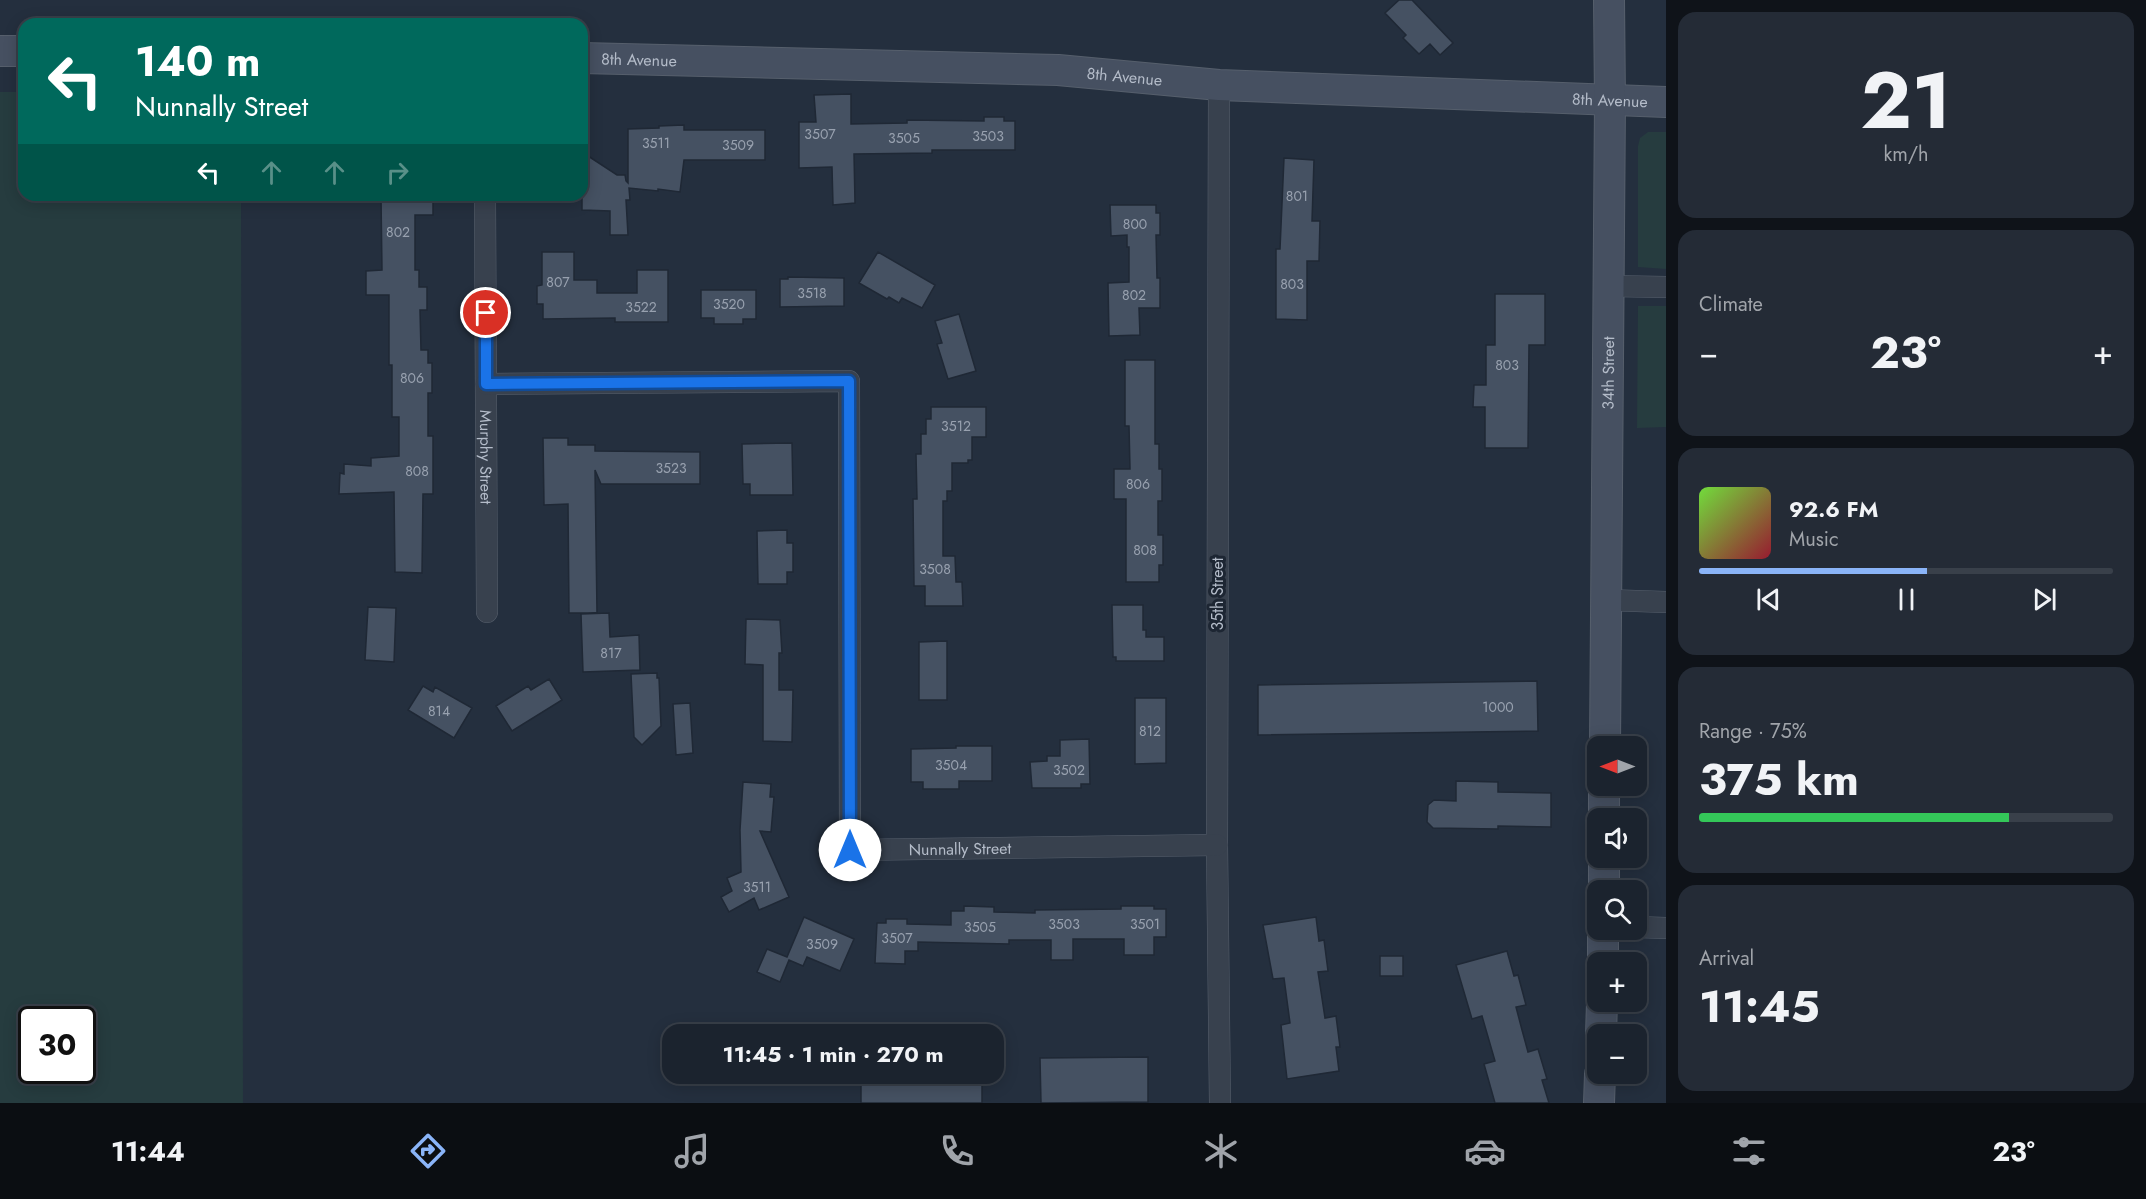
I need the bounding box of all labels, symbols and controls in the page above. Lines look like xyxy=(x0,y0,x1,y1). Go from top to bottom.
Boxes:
text: 140 m xyxy=(135,31,261,92)
icon: left xyxy=(36,42,114,120)
text: 21 xyxy=(1861,45,1951,157)
street label: 8th Avenue xyxy=(601,47,677,72)
street label: 8th Avenue xyxy=(1086,62,1163,92)
text: Nunnally Street xyxy=(135,87,308,126)
street label: 8th Avenue xyxy=(1572,87,1648,113)
house number: 3507 xyxy=(804,124,836,144)
house number: 3503 xyxy=(972,126,1004,146)
house number: 3505 xyxy=(888,128,920,148)
house number: 3511 xyxy=(642,133,670,153)
house number: 3509 xyxy=(722,135,754,155)
text: km/h xyxy=(1883,140,1929,169)
icon: left xyxy=(192,156,225,189)
icon: ahead xyxy=(255,156,288,189)
icon: ahead xyxy=(318,156,351,189)
icon: right xyxy=(381,156,414,189)
house number: 801 xyxy=(1286,186,1308,206)
house number: 800 xyxy=(1123,214,1147,234)
house number: 802 xyxy=(386,222,410,242)
house number: 807 xyxy=(546,272,570,292)
house number: 803 xyxy=(1280,274,1304,294)
house number: 3518 xyxy=(797,283,827,303)
house number: 802 xyxy=(1122,285,1146,305)
pin xyxy=(460,287,511,338)
text: Climate xyxy=(1699,290,1763,319)
house number: 3520 xyxy=(713,294,745,314)
icon: arrive xyxy=(469,296,502,329)
house number: 3522 xyxy=(625,297,657,317)
text: 23° xyxy=(1870,320,1941,385)
text: − xyxy=(1699,329,1718,376)
text: + xyxy=(2093,329,2113,376)
street label: 34th Street xyxy=(1597,336,1620,410)
house number: 803 xyxy=(1495,355,1519,375)
house number: 806 xyxy=(400,368,424,388)
street label: Murphy Street xyxy=(474,410,497,504)
house number: 3512 xyxy=(941,416,971,436)
house number: 3523 xyxy=(655,458,687,478)
house number: 808 xyxy=(405,461,429,481)
house number: 806 xyxy=(1126,474,1150,494)
text: 92.6 FM xyxy=(1789,493,1878,525)
text: Music xyxy=(1789,525,1839,554)
house number: 808 xyxy=(1133,540,1157,560)
street label: 35th Street xyxy=(1206,557,1229,630)
house number: 3508 xyxy=(919,559,951,579)
icon: previous xyxy=(1752,583,1785,616)
icon: pause xyxy=(1890,583,1923,616)
icon: next xyxy=(2028,583,2061,616)
house number: 817 xyxy=(600,643,622,663)
house number: 1000 xyxy=(1482,697,1514,717)
house number: 814 xyxy=(428,701,450,721)
text: Range · 75% xyxy=(1699,717,1807,746)
house number: 812 xyxy=(1139,721,1161,741)
north arrow xyxy=(1587,736,1647,796)
map controls xyxy=(1587,736,1647,1084)
text: 375 km xyxy=(1699,747,1859,812)
house number: 3504 xyxy=(935,755,967,775)
house number: 3502 xyxy=(1053,760,1085,780)
button: sound xyxy=(1587,808,1647,868)
position arrow xyxy=(818,818,882,882)
street label: Nunnally Street xyxy=(908,837,1012,861)
house number: 3511 xyxy=(743,877,771,897)
button: search xyxy=(1587,880,1647,940)
house number: 3503 xyxy=(1048,914,1080,934)
house number: 3501 xyxy=(1130,914,1160,934)
house number: 3505 xyxy=(964,917,996,937)
house number: 3507 xyxy=(881,928,913,948)
house number: 3509 xyxy=(806,934,838,954)
text: Arrival xyxy=(1699,944,1754,973)
button: + xyxy=(1587,952,1647,1012)
text: 11:45 xyxy=(1699,974,1820,1039)
speed limit sign: 30 xyxy=(18,1006,96,1084)
button: − xyxy=(1587,1024,1647,1084)
text: 11:45 · 1 min · 270 m xyxy=(722,1038,944,1070)
icon: directions xyxy=(407,1130,449,1172)
icon: music xyxy=(671,1130,713,1172)
icon: phone xyxy=(936,1130,978,1172)
icon: climate xyxy=(1200,1130,1242,1172)
icon: car xyxy=(1464,1130,1506,1172)
icon: filters xyxy=(1728,1130,1770,1172)
text: 11:44 xyxy=(111,1132,185,1171)
text: 23° xyxy=(1992,1132,2035,1171)

